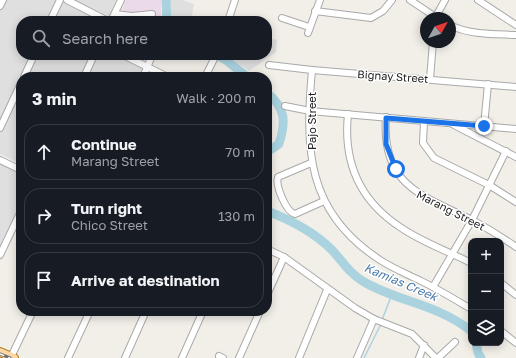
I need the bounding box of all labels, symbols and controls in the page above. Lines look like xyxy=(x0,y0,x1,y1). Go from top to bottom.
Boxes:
north arrow xyxy=(420,12,456,48)
search box xyxy=(16,16,272,60)
icon: search xyxy=(30,27,52,49)
text: Search here xyxy=(62,29,148,47)
street label: Bignay Street xyxy=(357,67,429,85)
text: 3 min xyxy=(32,88,76,109)
text: Walk · 200 m xyxy=(176,90,256,106)
street label: Pajo Street xyxy=(305,92,318,150)
route end xyxy=(475,117,493,135)
text: Continue xyxy=(71,135,137,153)
icon: ahead xyxy=(33,141,55,163)
text: 70 m xyxy=(225,144,255,160)
text: Marang Street xyxy=(71,153,160,169)
route start xyxy=(387,160,405,178)
street label: Marang Street xyxy=(415,187,487,233)
text: Turn right xyxy=(71,199,142,217)
icon: right xyxy=(33,205,55,227)
text: 130 m xyxy=(218,208,255,224)
text: Chico Street xyxy=(71,217,148,233)
map controls xyxy=(468,238,504,346)
button: + xyxy=(468,238,504,274)
water label: Kamias Creek xyxy=(362,260,441,305)
icon: arrive xyxy=(33,269,55,291)
text: Arrive at destination xyxy=(71,271,220,289)
button: − xyxy=(468,274,504,310)
button: layers xyxy=(468,310,504,346)

